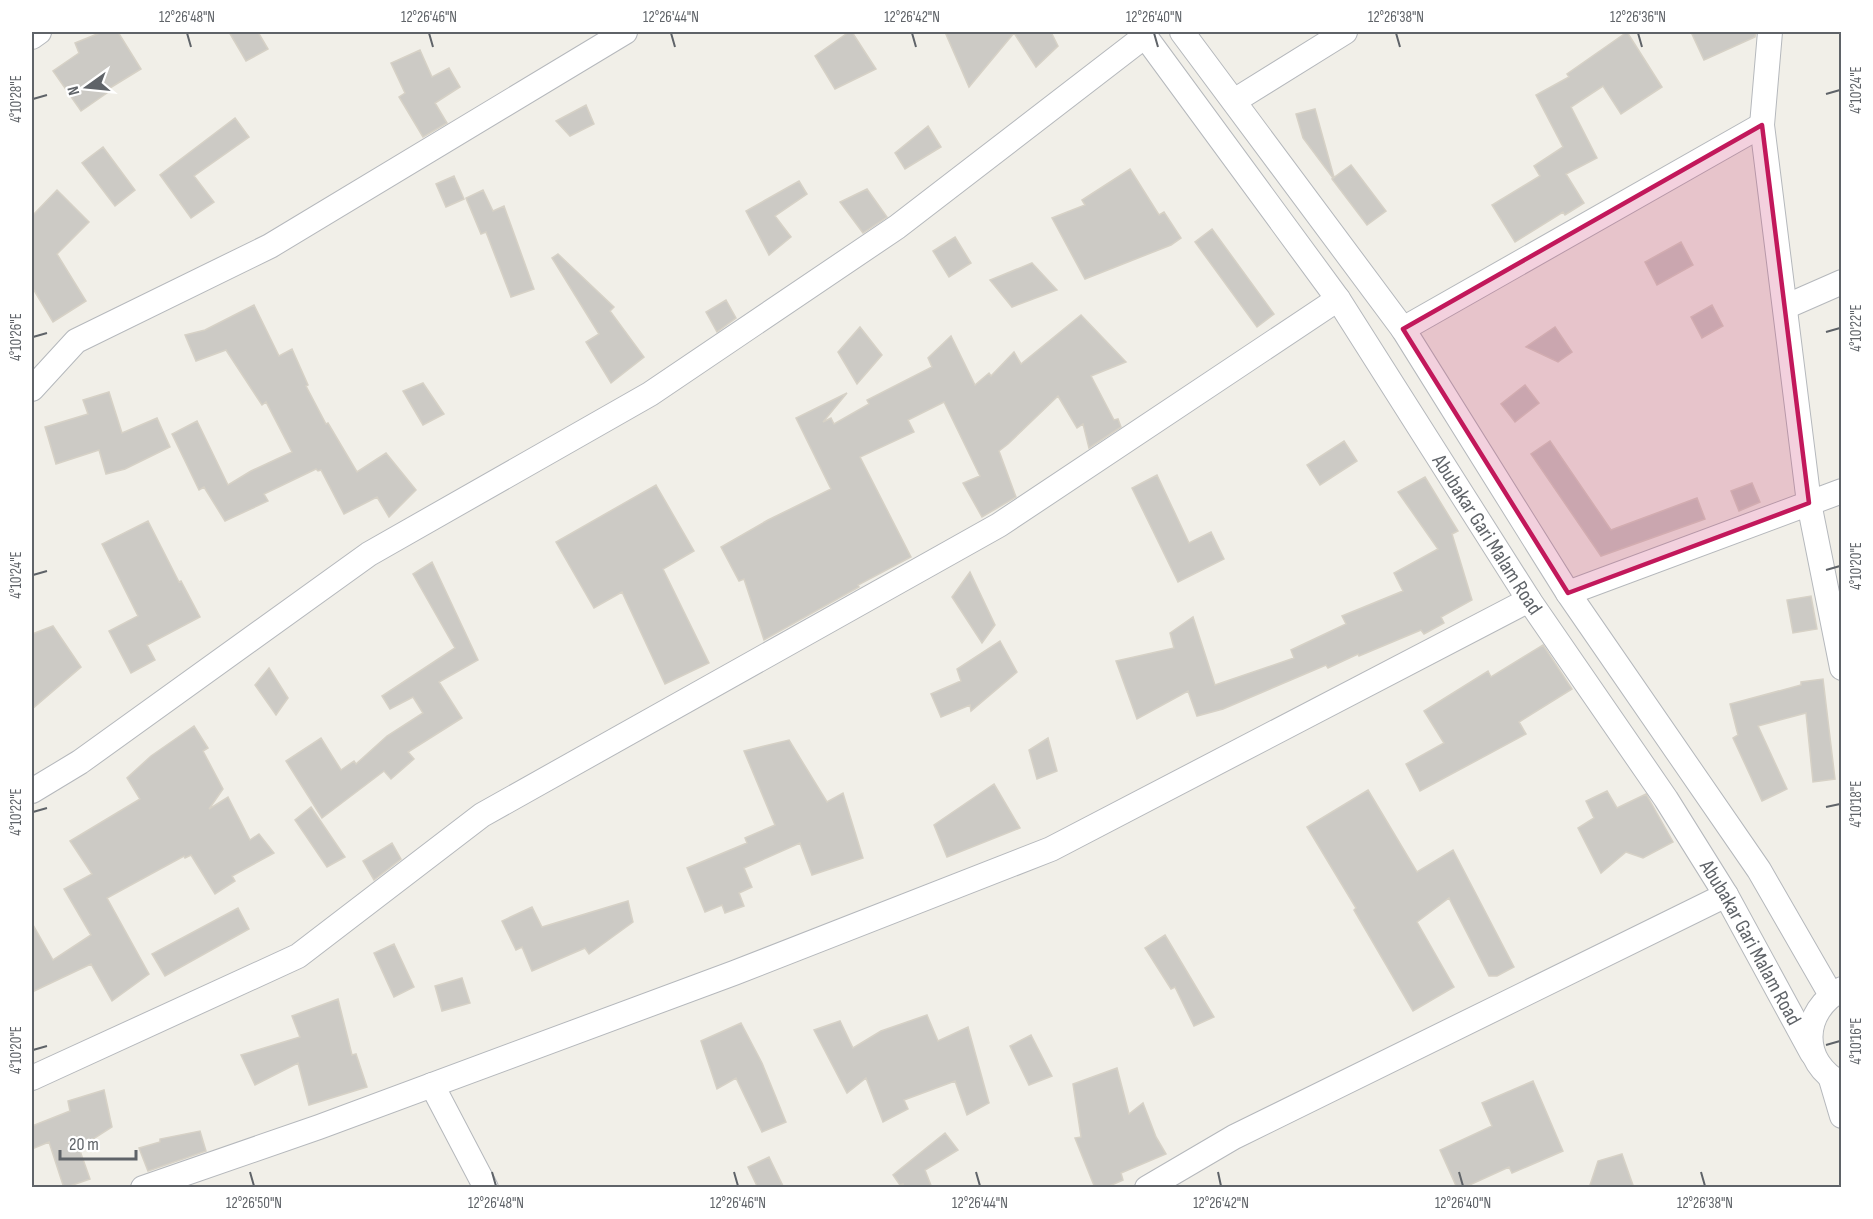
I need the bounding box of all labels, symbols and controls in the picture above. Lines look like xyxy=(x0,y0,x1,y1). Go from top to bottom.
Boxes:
text: 12°26'48"N xyxy=(159,8,215,27)
text: 12°26'46"N xyxy=(401,8,457,27)
text: 12°26'44"N xyxy=(643,8,699,27)
text: 12°26'42"N xyxy=(884,8,940,27)
text: 12°26'40"N xyxy=(1126,8,1182,27)
text: 12°26'38"N xyxy=(1368,8,1424,27)
text: 12°26'36"N xyxy=(1610,8,1666,27)
north arrow xyxy=(57,57,117,117)
text: 4°10'24"E xyxy=(1847,66,1866,114)
text: 4°10'28"E xyxy=(7,75,26,123)
text: N xyxy=(64,84,84,97)
text: 4°10'22"E xyxy=(1847,304,1866,352)
text: 4°10'26"E xyxy=(7,313,26,361)
street label: Abubakar Gari Malam Road xyxy=(1426,449,1547,620)
text: 4°10'20"E xyxy=(1847,542,1866,590)
text: 4°10'24"E xyxy=(7,551,26,599)
text: 4°10'18"E xyxy=(1847,781,1866,827)
text: 4°10'22"E xyxy=(7,788,26,836)
street label: Abubakar Gari Malam Road xyxy=(1694,855,1806,1030)
text: 4°10'16"E xyxy=(1847,1018,1866,1064)
text: 4°10'20"E xyxy=(7,1026,26,1074)
scale bar xyxy=(60,1123,136,1161)
text: 20 m xyxy=(69,1134,99,1155)
text: 12°26'50"N xyxy=(226,1194,282,1213)
text: 12°26'48"N xyxy=(468,1194,524,1213)
text: 12°26'46"N xyxy=(710,1194,766,1213)
text: 12°26'44"N xyxy=(952,1194,1008,1213)
text: 12°26'42"N xyxy=(1193,1194,1249,1213)
text: 12°26'40"N xyxy=(1435,1194,1491,1213)
text: 12°26'38"N xyxy=(1677,1194,1733,1213)

